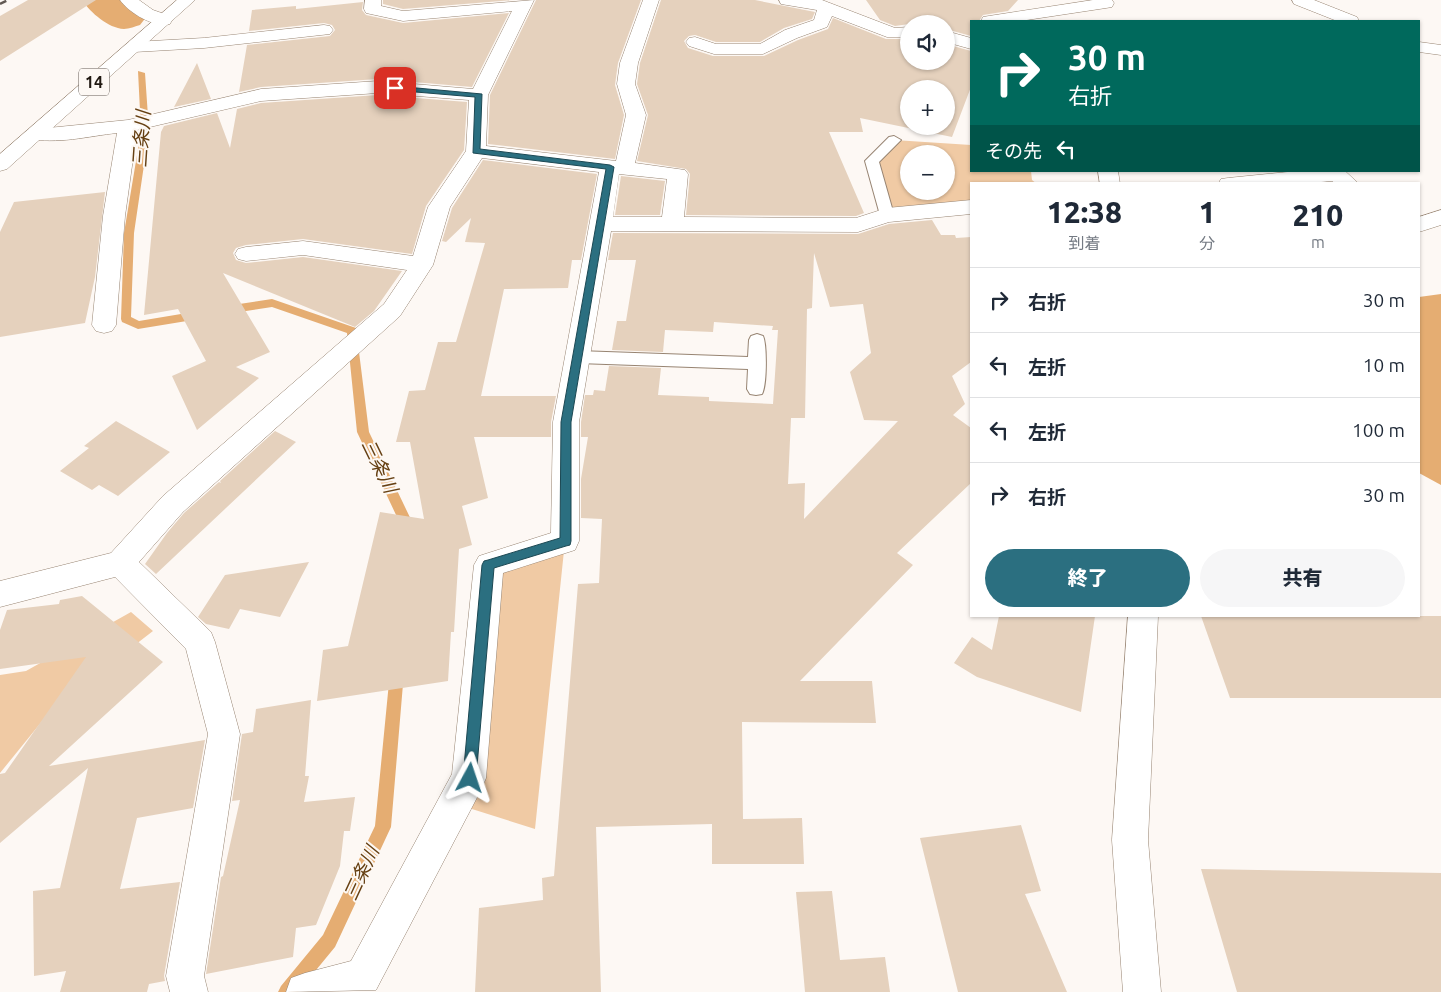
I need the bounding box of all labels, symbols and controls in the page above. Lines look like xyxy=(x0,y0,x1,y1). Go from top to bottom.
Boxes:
map controls xyxy=(900,15,955,200)
button: sound xyxy=(900,15,955,70)
text: 30 m xyxy=(1068,37,1146,77)
icon: right xyxy=(985,40,1050,105)
pin xyxy=(374,67,416,109)
road number: 14 xyxy=(79,68,109,95)
icon: arrive xyxy=(381,74,409,102)
button: + xyxy=(900,80,955,135)
text: 右折 xyxy=(1068,83,1112,108)
water label: 三条川 xyxy=(128,108,154,168)
icon: left xyxy=(1052,135,1080,163)
text: その先 xyxy=(985,140,1042,162)
button: − xyxy=(900,145,955,200)
text: 12:38 xyxy=(1047,195,1122,229)
text: 1 xyxy=(1199,195,1216,229)
text: 210 xyxy=(1292,198,1343,232)
text: m xyxy=(1311,233,1325,251)
text: 到着 xyxy=(1068,234,1100,252)
text: 分 xyxy=(1199,234,1215,252)
icon: right xyxy=(985,286,1013,314)
text: 30 m xyxy=(1363,289,1405,311)
text: 右折 xyxy=(1028,291,1066,313)
icon: left xyxy=(985,351,1013,379)
text: 10 m xyxy=(1363,354,1405,376)
text: 左折 xyxy=(1028,356,1066,378)
icon: left xyxy=(985,416,1013,444)
text: 100 m xyxy=(1352,419,1405,441)
text: 左折 xyxy=(1028,421,1066,443)
water label: 三条川 xyxy=(358,436,403,498)
icon: right xyxy=(985,481,1013,509)
text: 30 m xyxy=(1363,484,1405,506)
text: 右折 xyxy=(1028,486,1066,508)
button: 終了 xyxy=(985,549,1190,607)
button: 共有 xyxy=(1200,549,1405,607)
position arrow xyxy=(443,751,495,803)
water label: 三条川 xyxy=(339,841,384,903)

